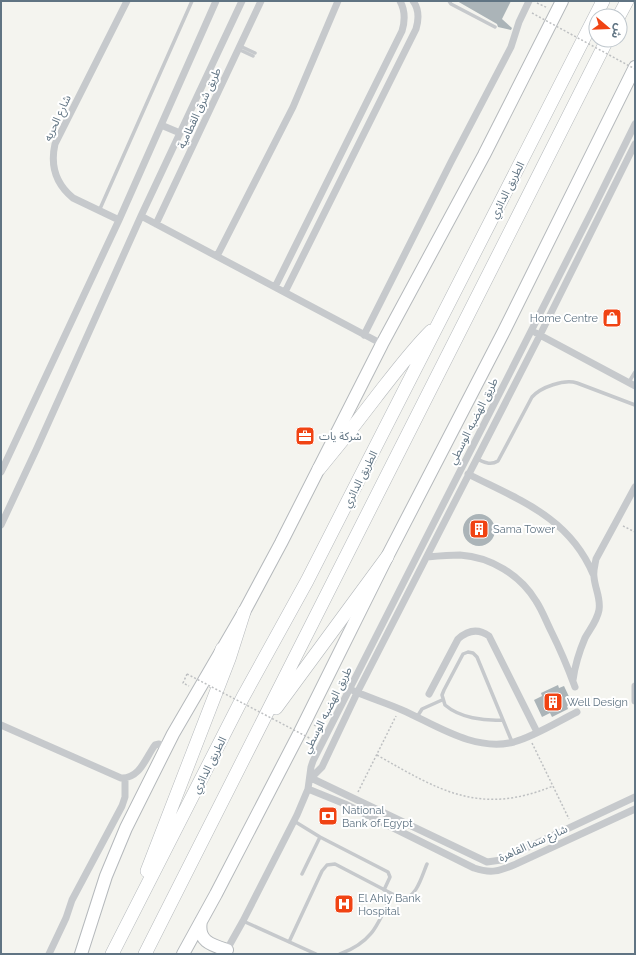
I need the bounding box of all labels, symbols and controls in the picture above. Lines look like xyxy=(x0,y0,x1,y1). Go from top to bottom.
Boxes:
north arrow xyxy=(588,8,628,48)
text: ش xyxy=(608,22,626,40)
street label: طريق شرق القطامية xyxy=(175,66,224,151)
street label: شارع الحريه xyxy=(41,93,75,144)
street label: الطريق الدائري xyxy=(488,160,530,222)
shop icon: Home Centre xyxy=(601,307,623,329)
place label: Home Centre xyxy=(530,312,599,325)
street label: طريق الهضبه الوسطي xyxy=(446,376,503,468)
office icon: شركة يات xyxy=(294,425,316,447)
place label: شركة يات xyxy=(319,430,362,443)
street label: الطريق الدائري xyxy=(341,449,383,511)
building icon: Sama Tower xyxy=(468,518,490,540)
place label: Sama Tower xyxy=(493,523,555,536)
street label: طريق الهضبه الوسطي xyxy=(300,665,357,757)
building icon: Well Design xyxy=(542,691,564,713)
place label: Well Design xyxy=(567,696,628,709)
street label: الطريق الدائري xyxy=(190,735,232,797)
place label: National Bank of Egypt xyxy=(342,804,413,830)
bank icon: National Bank of Egypt xyxy=(317,805,339,827)
street label: شارع سما القاهرة xyxy=(497,822,570,865)
place label: El Ahly Bank Hospital xyxy=(358,892,421,918)
hospital icon: El Ahly Bank Hospital xyxy=(333,893,355,915)

